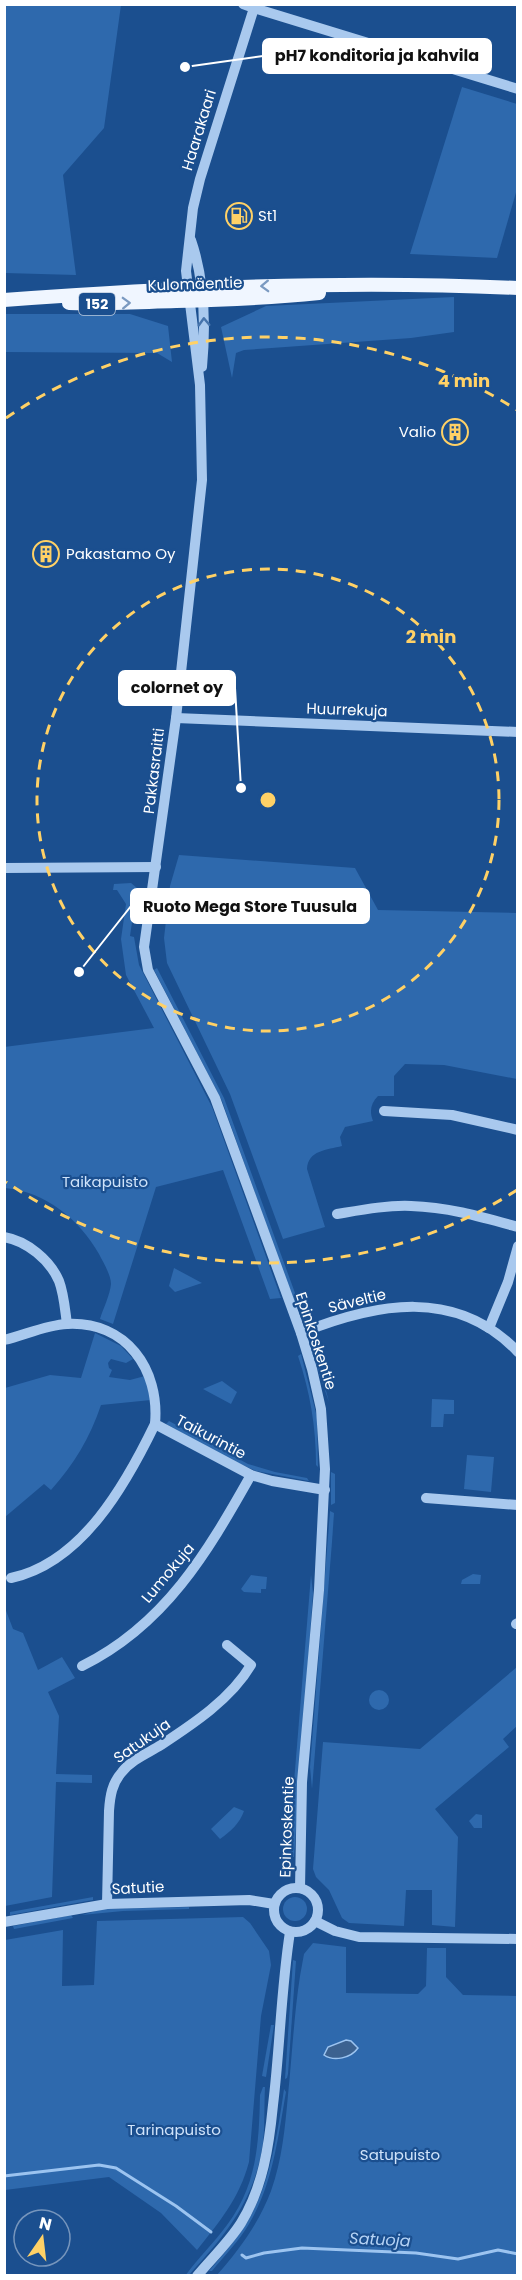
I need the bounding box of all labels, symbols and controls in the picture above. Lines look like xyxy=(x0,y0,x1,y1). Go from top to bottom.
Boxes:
callout: pH7 konditoria ja kahvila xyxy=(263,39,491,73)
text: pH7 konditoria ja kahvila xyxy=(275,44,479,67)
street label: Haarakaari xyxy=(176,87,221,173)
fuel station icon: St1 xyxy=(224,201,254,231)
place label: St1 xyxy=(258,205,277,226)
street label: Kulomäentie xyxy=(147,271,243,296)
one-way arrow xyxy=(261,280,270,293)
road number: 152 xyxy=(79,293,115,315)
one-way arrow xyxy=(121,297,130,309)
one-way arrow xyxy=(198,317,210,326)
text: 4 min xyxy=(438,368,490,393)
building icon: Valio xyxy=(440,417,470,447)
place label: Valio xyxy=(399,421,436,442)
building icon: Pakastamo Oy xyxy=(31,539,61,569)
place label: Pakastamo Oy xyxy=(66,543,176,564)
text: 2 min xyxy=(406,624,456,649)
callout: colornet oy xyxy=(119,671,235,705)
text: colornet oy xyxy=(131,676,224,699)
street label: Huurrekuja xyxy=(306,698,388,721)
street label: Pakkasraitti xyxy=(138,727,169,815)
centre of rings xyxy=(258,790,278,810)
callout: Ruoto Mega Store Tuusula xyxy=(131,889,369,923)
text: Ruoto Mega Store Tuusula xyxy=(143,895,357,918)
park label: Taikapuisto xyxy=(62,1171,148,1192)
street label: Säveltie xyxy=(326,1283,388,1318)
street label: Epinkoskentie xyxy=(291,1289,342,1392)
street label: Taikurintie xyxy=(172,1409,250,1464)
street label: Lumokuja xyxy=(136,1538,199,1607)
street label: Satukuja xyxy=(109,1713,174,1768)
street label: Epinkoskentie xyxy=(274,1776,299,1878)
street label: Satutie xyxy=(111,1876,165,1899)
park label: Tarinapuisto xyxy=(127,2119,221,2140)
park label: Satupuisto xyxy=(360,2144,440,2165)
north arrow xyxy=(12,2208,72,2268)
text: N xyxy=(37,2211,54,2237)
water label: Satuoja xyxy=(349,2226,411,2253)

